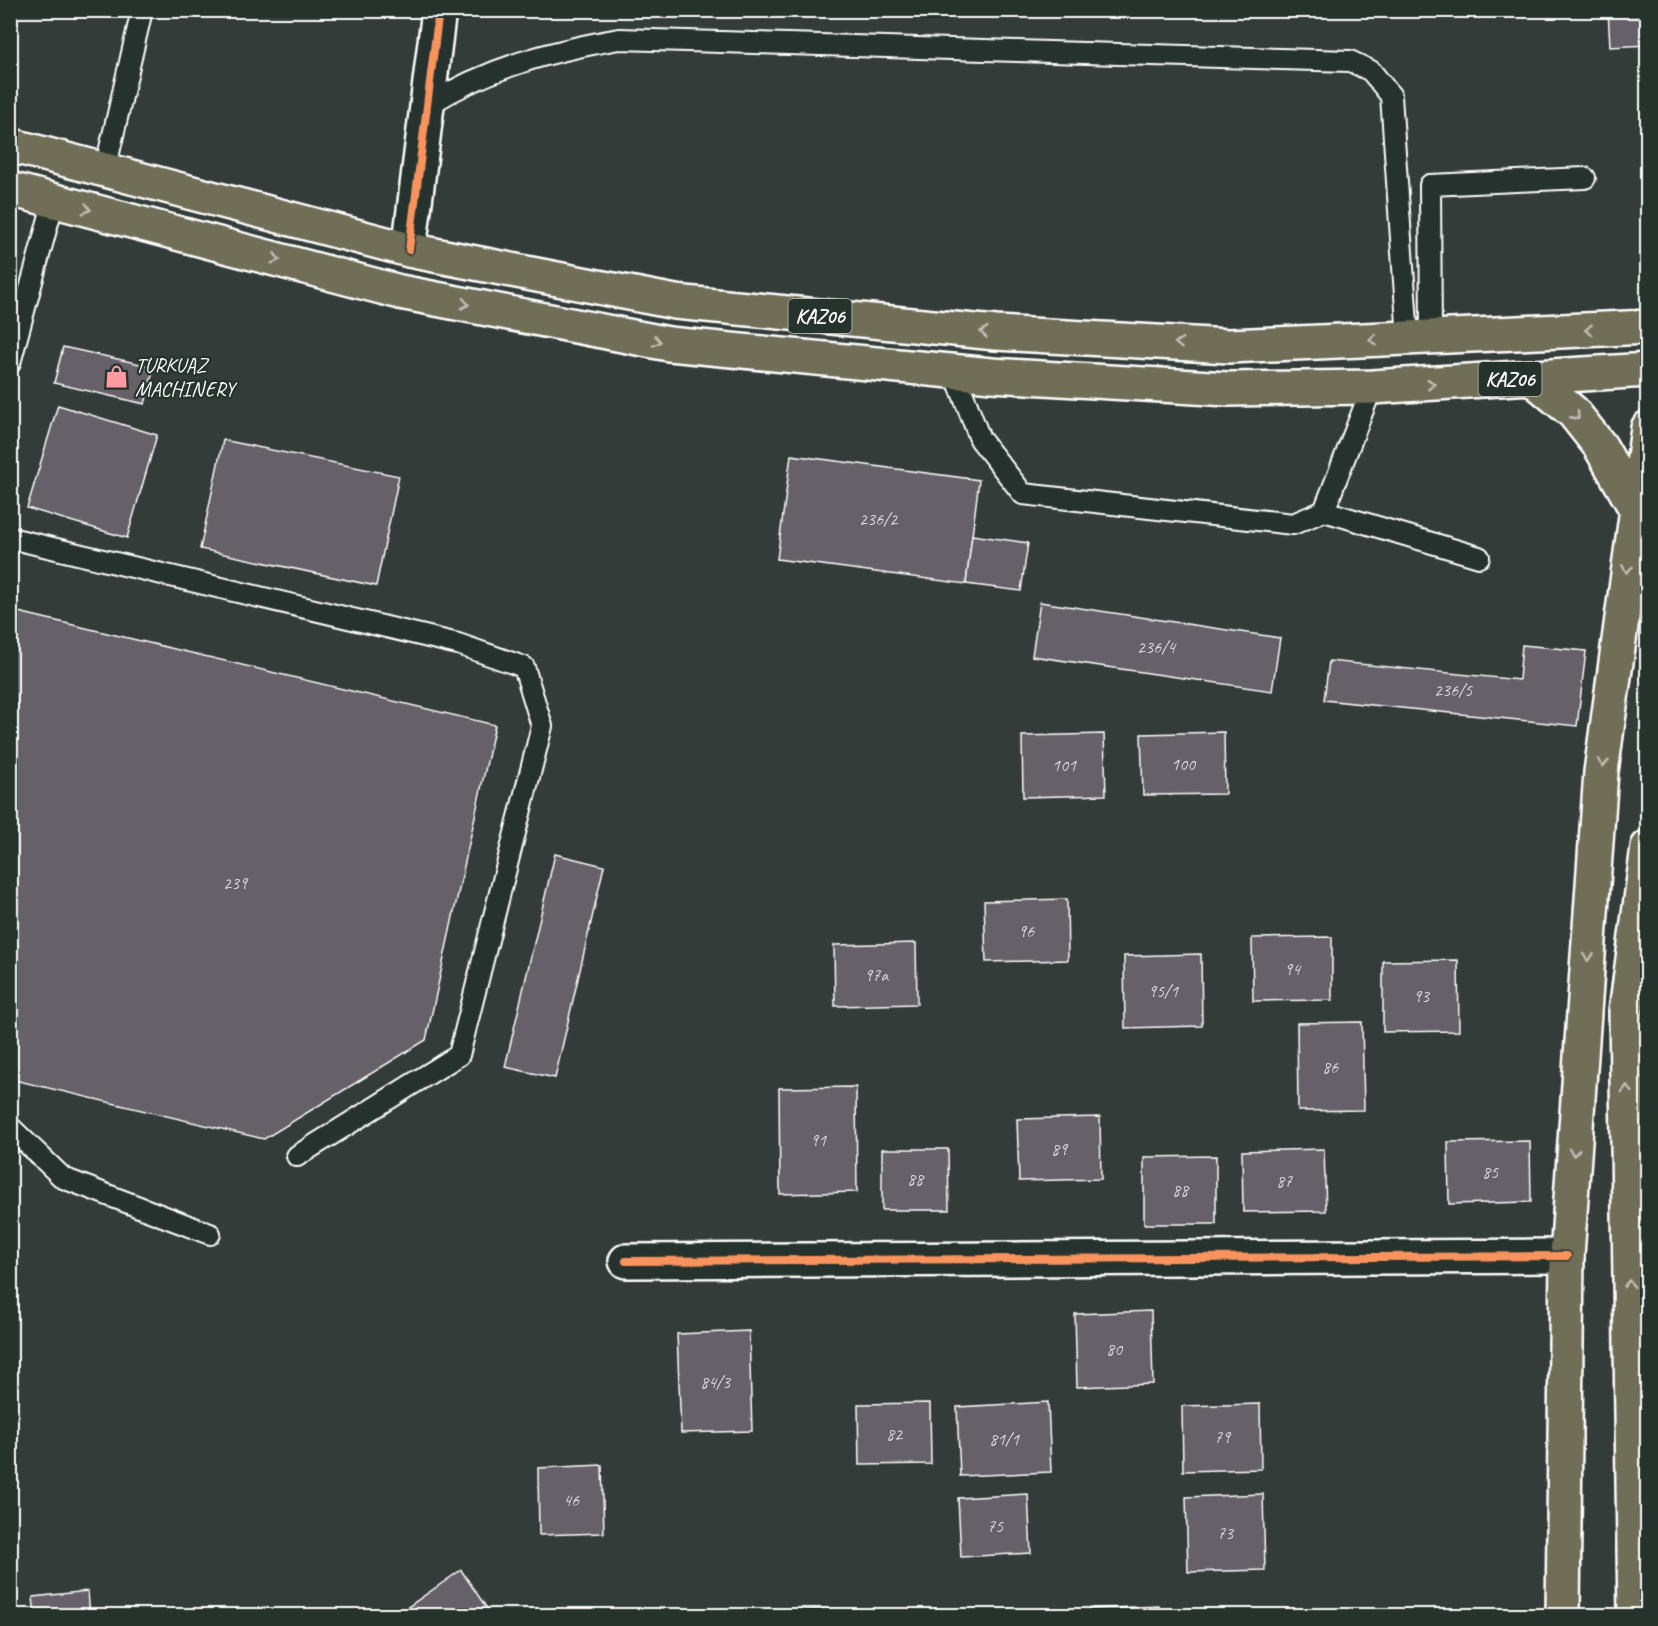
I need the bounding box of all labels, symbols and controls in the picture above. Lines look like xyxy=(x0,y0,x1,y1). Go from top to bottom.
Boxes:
one-way arrow xyxy=(82,202,92,214)
one-way arrow xyxy=(270,252,281,264)
one-way arrow xyxy=(460,297,470,310)
road number: KАZ06 xyxy=(788,299,852,333)
one-way arrow xyxy=(1585,323,1594,336)
one-way arrow xyxy=(979,326,988,339)
one-way arrow xyxy=(1369,333,1378,346)
one-way arrow xyxy=(651,334,661,347)
one-way arrow xyxy=(1174,337,1183,350)
place label: TURKUAZ MACHINERY xyxy=(135,352,238,402)
road number: KАZ06 xyxy=(1478,362,1541,396)
shop icon: TURKUAZ MACHINERY xyxy=(104,364,130,390)
one-way arrow xyxy=(1426,377,1435,390)
one-way arrow xyxy=(1568,409,1579,420)
house number: 236/2 xyxy=(859,508,899,530)
one-way arrow xyxy=(1622,565,1634,574)
house number: 236/4 xyxy=(1137,636,1177,658)
house number: 236/5 xyxy=(1434,679,1473,701)
house number: 100 xyxy=(1171,753,1197,775)
house number: 101 xyxy=(1052,754,1077,776)
one-way arrow xyxy=(1597,758,1609,767)
house number: 239 xyxy=(223,872,249,894)
house number: 96 xyxy=(1018,920,1035,942)
one-way arrow xyxy=(1581,953,1594,962)
house number: 94 xyxy=(1284,958,1302,980)
house number: 97а xyxy=(864,964,889,986)
house number: 95/1 xyxy=(1148,980,1179,1002)
house number: 93 xyxy=(1413,985,1431,1007)
house number: 86 xyxy=(1322,1056,1339,1078)
one-way arrow xyxy=(1621,1085,1633,1094)
house number: 91 xyxy=(810,1129,827,1151)
house number: 89 xyxy=(1051,1138,1069,1160)
one-way arrow xyxy=(1568,1147,1581,1156)
house number: 85 xyxy=(1482,1161,1499,1183)
house number: 88 xyxy=(907,1168,925,1190)
house number: 87 xyxy=(1276,1170,1293,1192)
house number: 88 xyxy=(1172,1179,1190,1201)
one-way arrow xyxy=(1623,1280,1635,1289)
house number: 80 xyxy=(1106,1338,1124,1360)
house number: 84/3 xyxy=(700,1371,732,1393)
house number: 82 xyxy=(886,1423,904,1445)
house number: 79 xyxy=(1214,1426,1232,1448)
house number: 81/1 xyxy=(989,1428,1020,1450)
house number: 46 xyxy=(563,1489,580,1511)
house number: 75 xyxy=(987,1515,1004,1537)
house number: 73 xyxy=(1217,1522,1235,1544)

